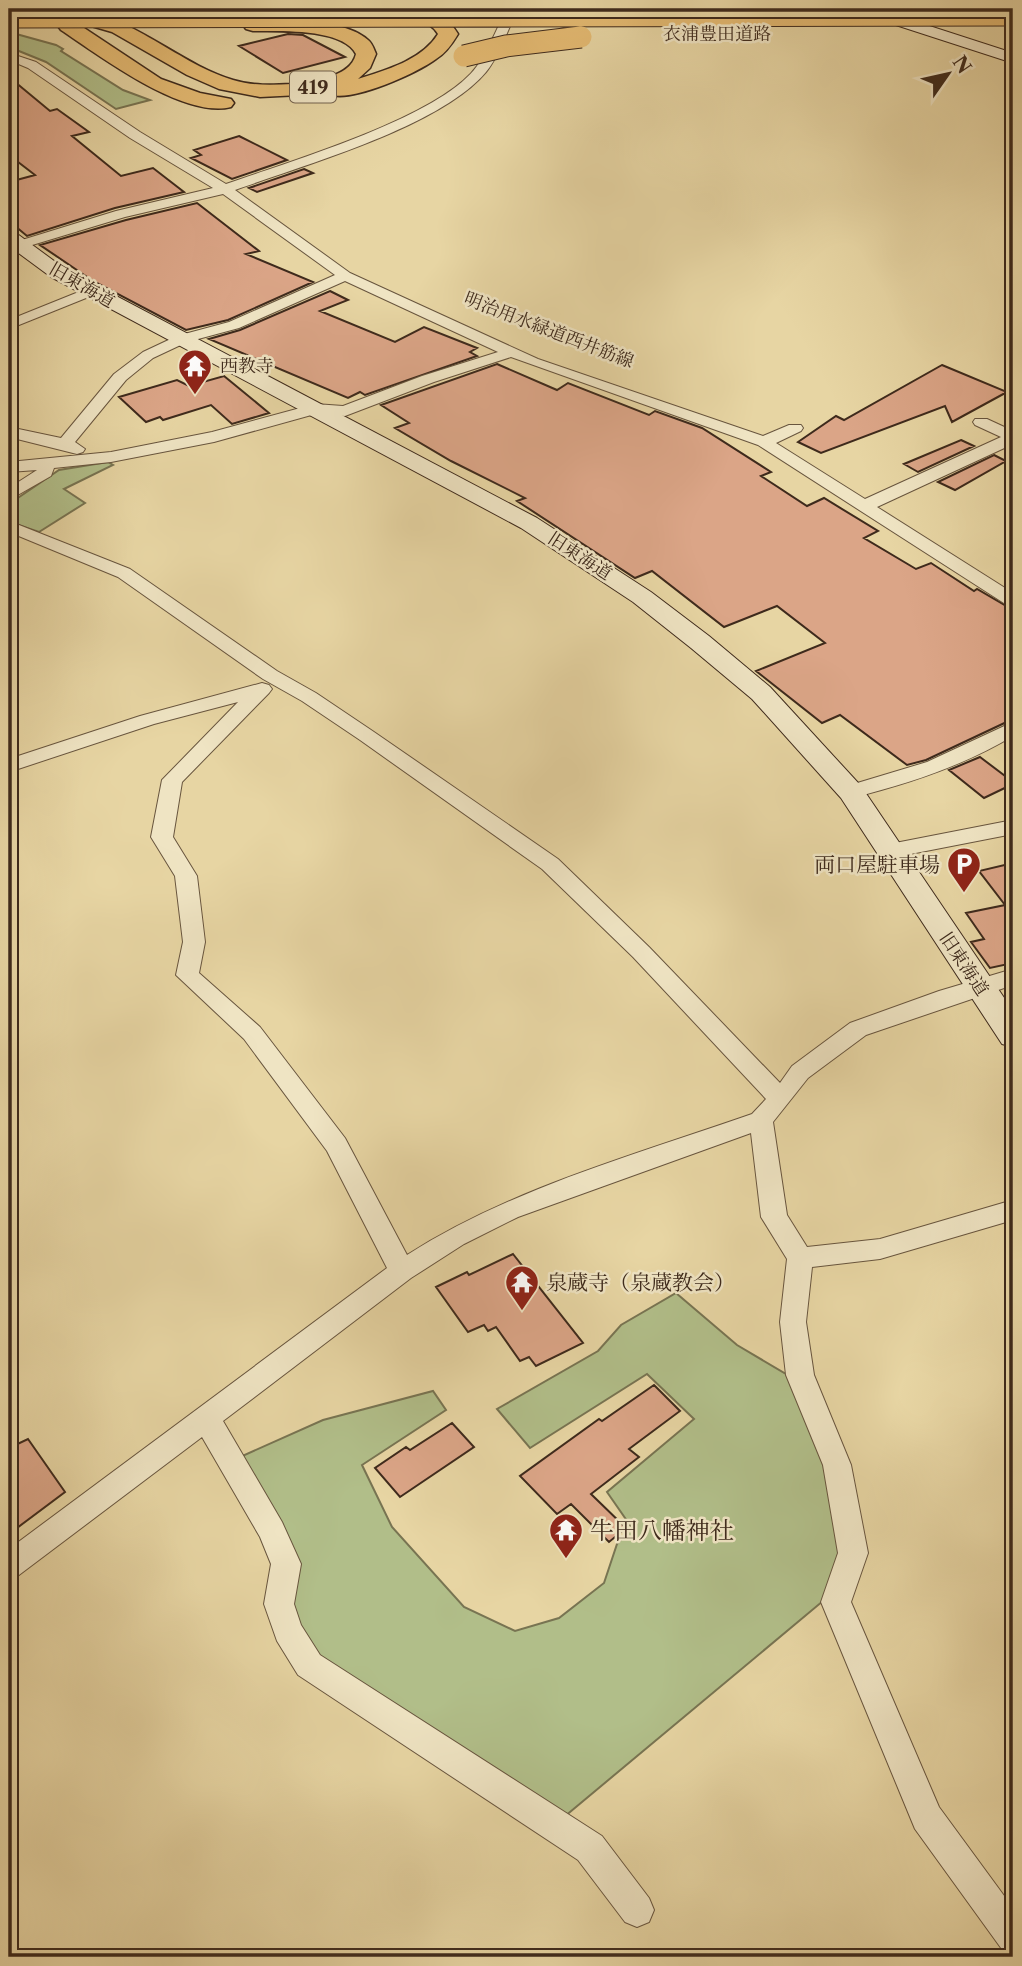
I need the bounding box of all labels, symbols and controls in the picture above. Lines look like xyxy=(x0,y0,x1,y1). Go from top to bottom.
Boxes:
street label: 衣浦豊田道路 xyxy=(663,23,771,45)
north arrow xyxy=(914,38,984,108)
text: N xyxy=(948,51,976,78)
road number: 419 xyxy=(290,72,336,102)
street label: 旧東海道 xyxy=(45,257,119,313)
street label: 明治用水緑道西井筋線 xyxy=(461,287,637,373)
temple icon: 西教寺 xyxy=(176,347,214,396)
place label: 西教寺 xyxy=(220,355,274,377)
street label: 旧東海道 xyxy=(544,527,616,585)
parking icon: 両口屋駐車場 xyxy=(945,845,983,894)
place label: 両口屋駐車場 xyxy=(814,852,940,877)
street label: 旧東海道 xyxy=(935,928,993,1000)
temple icon: 泉蔵寺（泉蔵教会） xyxy=(503,1263,541,1312)
place label: 泉蔵寺（泉蔵教会） xyxy=(546,1270,735,1295)
temple icon: 牛田八幡神社 xyxy=(547,1511,585,1560)
place label: 牛田八幡神社 xyxy=(590,1516,734,1545)

